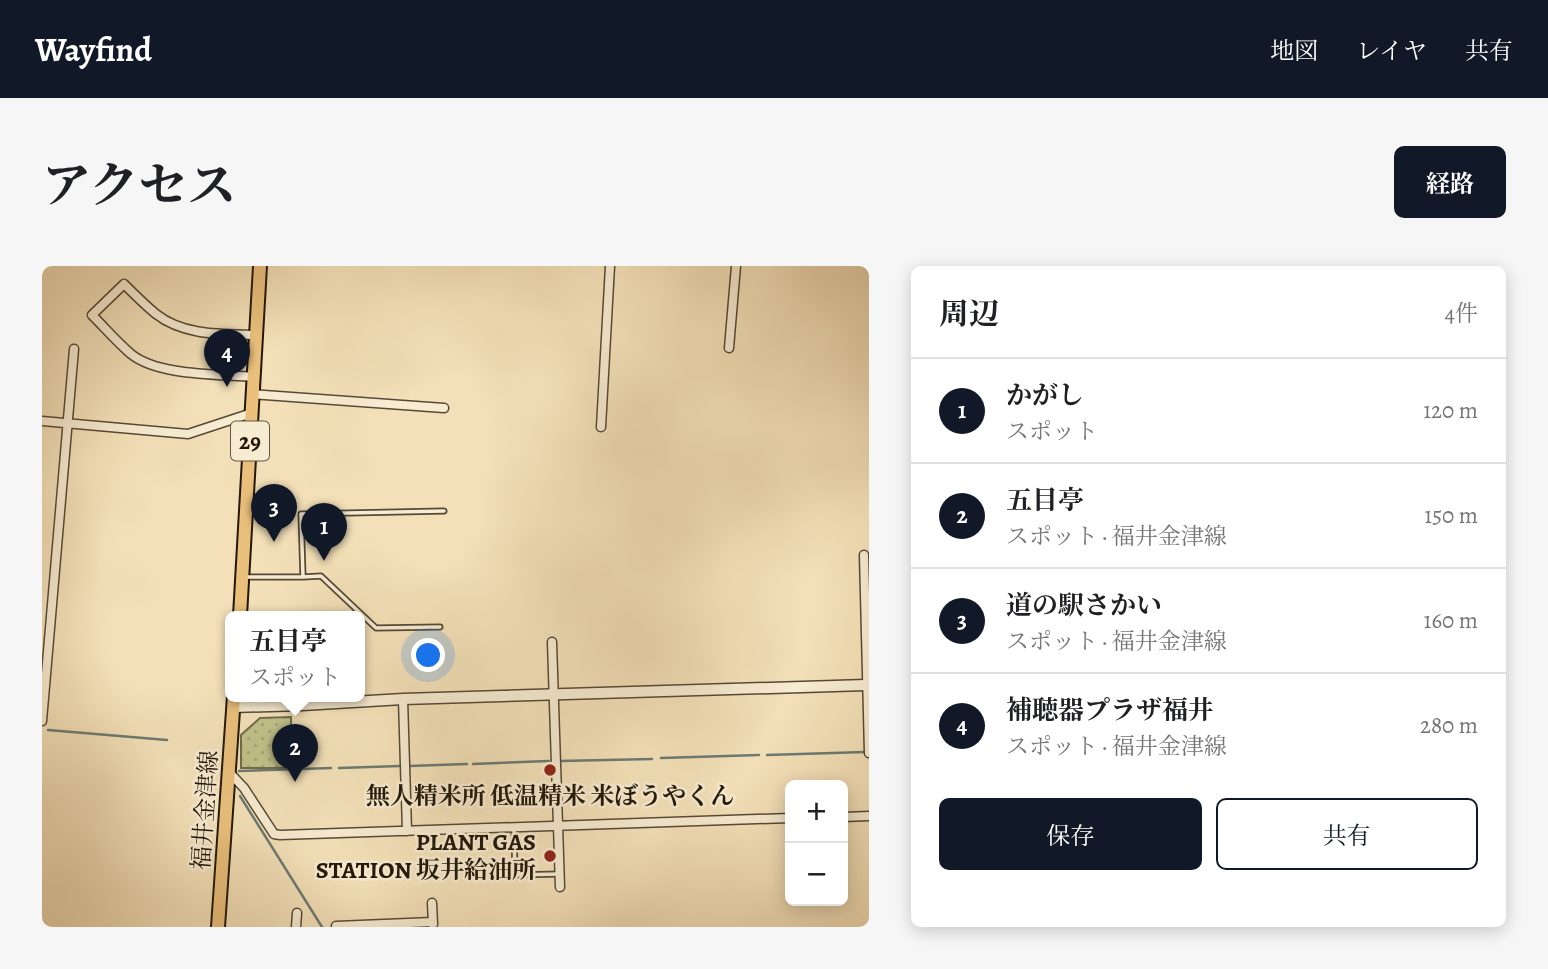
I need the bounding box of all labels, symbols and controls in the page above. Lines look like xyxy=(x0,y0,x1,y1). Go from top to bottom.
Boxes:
text: Wayfind xyxy=(35,27,152,72)
text: 地図 xyxy=(1270,35,1318,67)
text: レイヤ xyxy=(1356,35,1427,67)
text: 共有 xyxy=(1465,35,1513,67)
button: 経路 xyxy=(1394,146,1506,218)
text: アクセス xyxy=(42,152,237,219)
text: 周辺 xyxy=(939,294,999,334)
text: 4件 xyxy=(1445,298,1478,329)
pin: 4 xyxy=(204,329,250,387)
text: かがし xyxy=(1006,378,1084,413)
text: 1 xyxy=(958,395,966,426)
text: 120 m xyxy=(1423,395,1478,426)
text: スポット xyxy=(1006,416,1098,447)
road number: 29 xyxy=(231,422,269,460)
text: 五目亭 xyxy=(1006,483,1084,518)
pin: 3 xyxy=(251,484,297,542)
text: 2 xyxy=(956,500,968,531)
text: 150 m xyxy=(1424,500,1478,531)
pin: 1 xyxy=(301,503,347,561)
text: スポット · 福井金津線 xyxy=(1006,521,1227,552)
text: 道の駅さかい xyxy=(1006,588,1162,623)
text: 3 xyxy=(957,605,967,636)
text: 160 m xyxy=(1424,605,1478,636)
popup xyxy=(225,611,365,702)
text: 五目亭 xyxy=(249,624,327,659)
text: スポット · 福井金津線 xyxy=(1006,626,1227,657)
your location xyxy=(411,638,445,672)
text: スポット xyxy=(249,662,341,693)
text: 補聴器プラザ福井 xyxy=(1006,693,1214,728)
text: 4 xyxy=(957,710,967,741)
text: 280 m xyxy=(1420,710,1478,741)
pin: 2 xyxy=(272,724,318,782)
text: スポット · 福井金津線 xyxy=(1006,731,1227,762)
street label: 福井金津線 xyxy=(185,749,225,871)
marker: 無人精米所 低温精米 米ぼうやくん xyxy=(542,762,558,778)
place label: 無人精米所 低温精米 米ぼうやくん xyxy=(366,780,734,812)
map controls xyxy=(785,780,848,906)
button: + xyxy=(785,780,848,843)
button: 保存 xyxy=(939,798,1202,870)
button: 共有 xyxy=(1216,798,1478,870)
place label: PLANT GAS STATION 坂井給油所 xyxy=(316,826,536,886)
button: − xyxy=(785,843,848,906)
marker: PLANT GAS STATION 坂井給油所 xyxy=(542,848,558,864)

